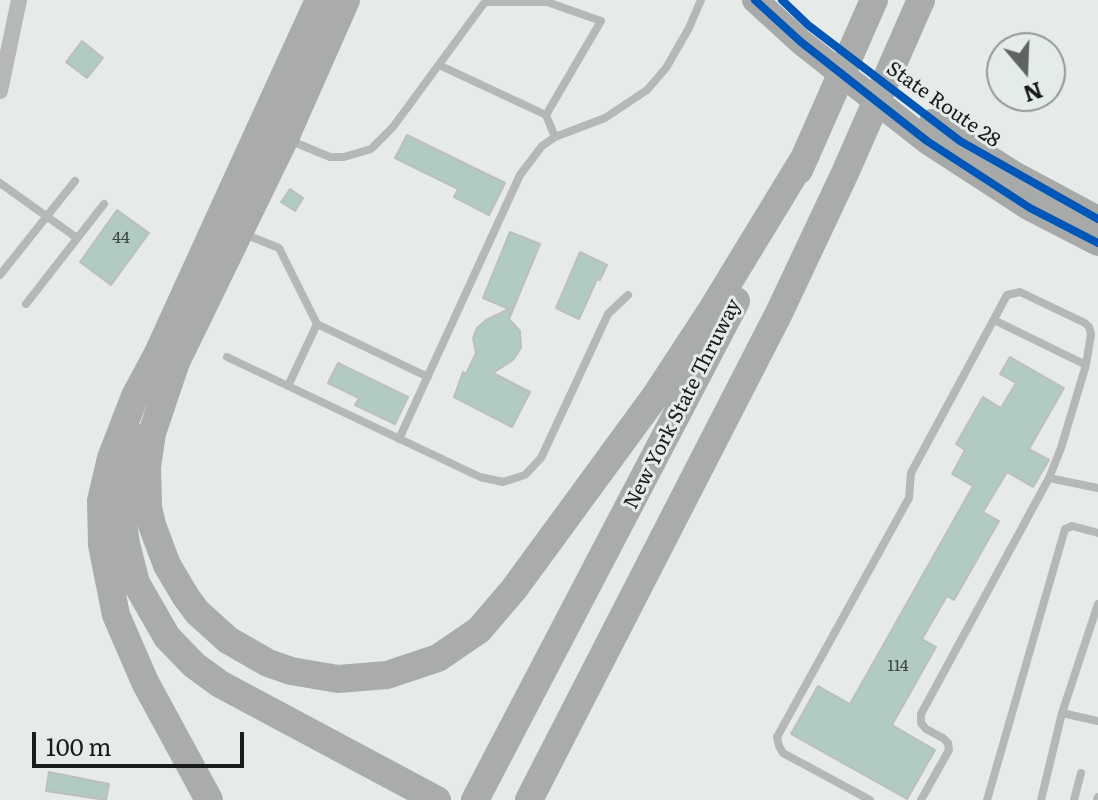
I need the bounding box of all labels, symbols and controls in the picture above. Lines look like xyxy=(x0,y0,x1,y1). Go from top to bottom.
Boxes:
north arrow xyxy=(986,32,1066,112)
street label: State Route 28 xyxy=(882,57,1004,153)
text: N xyxy=(1019,75,1047,112)
house number: 44 xyxy=(112,228,130,248)
street label: New York State Thruway xyxy=(619,295,747,513)
house number: 114 xyxy=(887,656,909,676)
scale bar xyxy=(36,716,248,766)
text: 100 m xyxy=(46,728,112,763)

